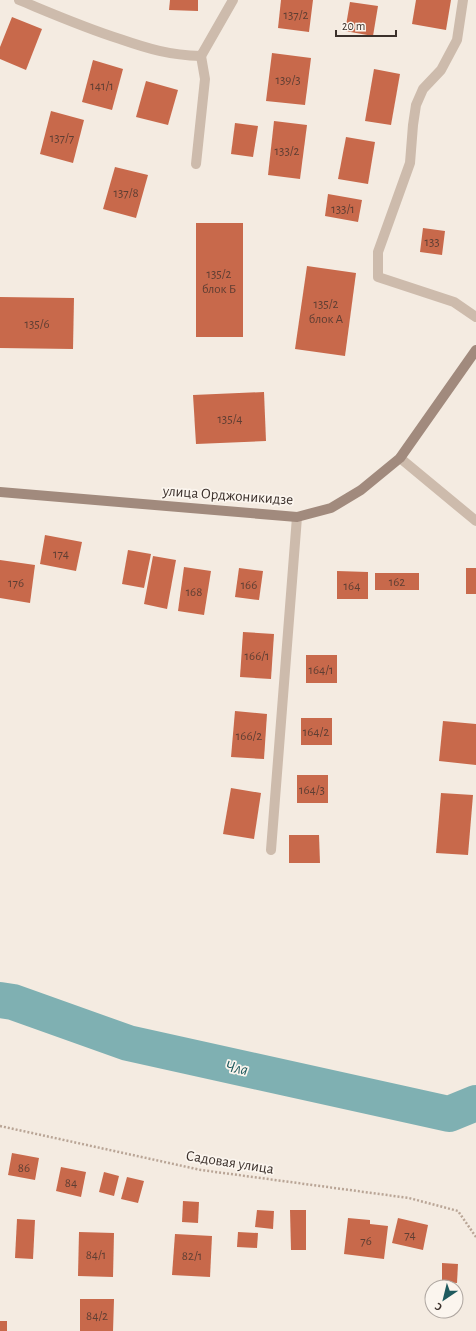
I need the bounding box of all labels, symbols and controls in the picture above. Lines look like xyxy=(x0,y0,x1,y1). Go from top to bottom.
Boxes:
house number: 137/2 xyxy=(284,9,309,22)
scale bar xyxy=(336,12,396,38)
text: 20 m xyxy=(342,20,365,32)
house number: 139/3 xyxy=(275,74,301,87)
house number: 141/1 xyxy=(90,80,114,93)
house number: 137/7 xyxy=(50,132,75,145)
house number: 133/2 xyxy=(275,145,299,158)
house number: 137/8 xyxy=(113,187,139,200)
house number: 133/1 xyxy=(331,203,355,216)
house number: 133 xyxy=(424,236,440,249)
house number: 135/2 блок Б xyxy=(202,268,236,296)
house number: 135/2 блок А xyxy=(309,298,344,326)
house number: 135/6 xyxy=(24,318,50,331)
house number: 135/4 xyxy=(217,413,243,426)
street label: улица Орджоникидзе xyxy=(161,483,294,508)
house number: 174 xyxy=(53,548,69,561)
house number: 162 xyxy=(389,576,405,589)
house number: 176 xyxy=(8,577,24,590)
house number: 166 xyxy=(241,579,257,592)
house number: 164 xyxy=(344,580,360,593)
house number: 168 xyxy=(186,586,202,599)
house number: 166/1 xyxy=(245,650,269,663)
house number: 164/1 xyxy=(308,664,334,677)
house number: 164/2 xyxy=(303,726,329,739)
house number: 166/2 xyxy=(236,730,262,743)
house number: 164/3 xyxy=(299,784,325,797)
water label: Чла xyxy=(224,1058,250,1078)
street label: Садовая улица xyxy=(185,1148,275,1177)
house number: 86 xyxy=(18,1162,30,1175)
house number: 84 xyxy=(65,1177,77,1190)
house number: 74 xyxy=(404,1229,416,1242)
house number: 76 xyxy=(360,1235,372,1248)
house number: 84/1 xyxy=(86,1249,106,1262)
house number: 82/1 xyxy=(182,1250,202,1263)
north arrow xyxy=(424,1279,464,1319)
text: С xyxy=(433,1301,444,1313)
house number: 84/2 xyxy=(86,1310,108,1323)

